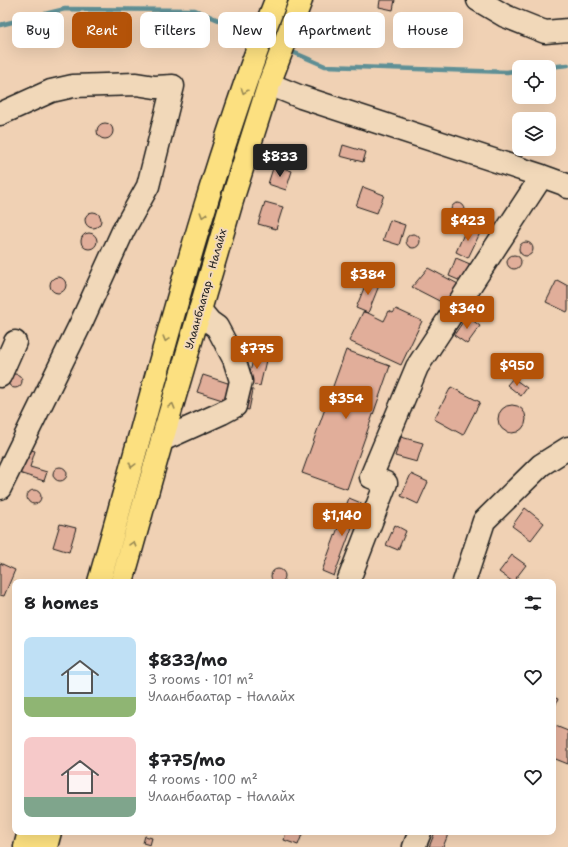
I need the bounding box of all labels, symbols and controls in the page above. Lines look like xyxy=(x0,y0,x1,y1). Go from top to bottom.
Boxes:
chip: Buy xyxy=(12,12,64,48)
chip: Rent xyxy=(72,12,132,48)
chip: Filters xyxy=(140,12,210,48)
chip: New xyxy=(218,12,276,48)
chip: Apartment xyxy=(284,12,385,48)
chip: House xyxy=(393,12,463,48)
map controls xyxy=(512,60,556,156)
button: locate xyxy=(512,60,556,104)
one-way arrow xyxy=(240,88,248,95)
button: layers xyxy=(512,112,556,156)
pin: $833 xyxy=(256,144,304,178)
text: $833 xyxy=(262,148,298,165)
pin: $423 xyxy=(444,208,492,242)
one-way arrow xyxy=(199,211,208,218)
text: $423 xyxy=(450,212,486,229)
street label: Улаанбаатар - Налайх xyxy=(182,227,230,351)
pin: $384 xyxy=(344,262,392,296)
text: $384 xyxy=(350,266,386,283)
pin: $340 xyxy=(443,296,491,330)
text: $340 xyxy=(449,300,485,317)
one-way arrow xyxy=(163,336,171,343)
pin: $775 xyxy=(233,336,281,370)
text: $775 xyxy=(240,340,274,357)
pin: $950 xyxy=(493,353,541,387)
text: $950 xyxy=(500,357,534,374)
pin: $354 xyxy=(322,386,370,420)
text: $354 xyxy=(328,390,364,407)
one-way arrow xyxy=(167,403,176,410)
one-way arrow xyxy=(128,461,136,468)
pin: $1,140 xyxy=(309,503,375,537)
text: $1,140 xyxy=(322,507,362,524)
one-way arrow xyxy=(128,541,137,548)
text: 8 homes xyxy=(24,592,99,614)
icon: filters xyxy=(522,592,544,614)
text: $833/mo xyxy=(148,649,227,671)
icon: home xyxy=(56,653,104,701)
icon: heart xyxy=(522,666,544,688)
text: 3 rooms · 101 m² xyxy=(148,671,254,688)
text: Улаанбаатар - Налайх xyxy=(148,688,295,705)
text: $775/mo xyxy=(148,749,226,771)
icon: home xyxy=(56,753,104,801)
icon: heart xyxy=(522,766,544,788)
text: 4 rooms · 100 m² xyxy=(148,771,258,788)
text: Улаанбаатар - Налайх xyxy=(148,788,295,805)

